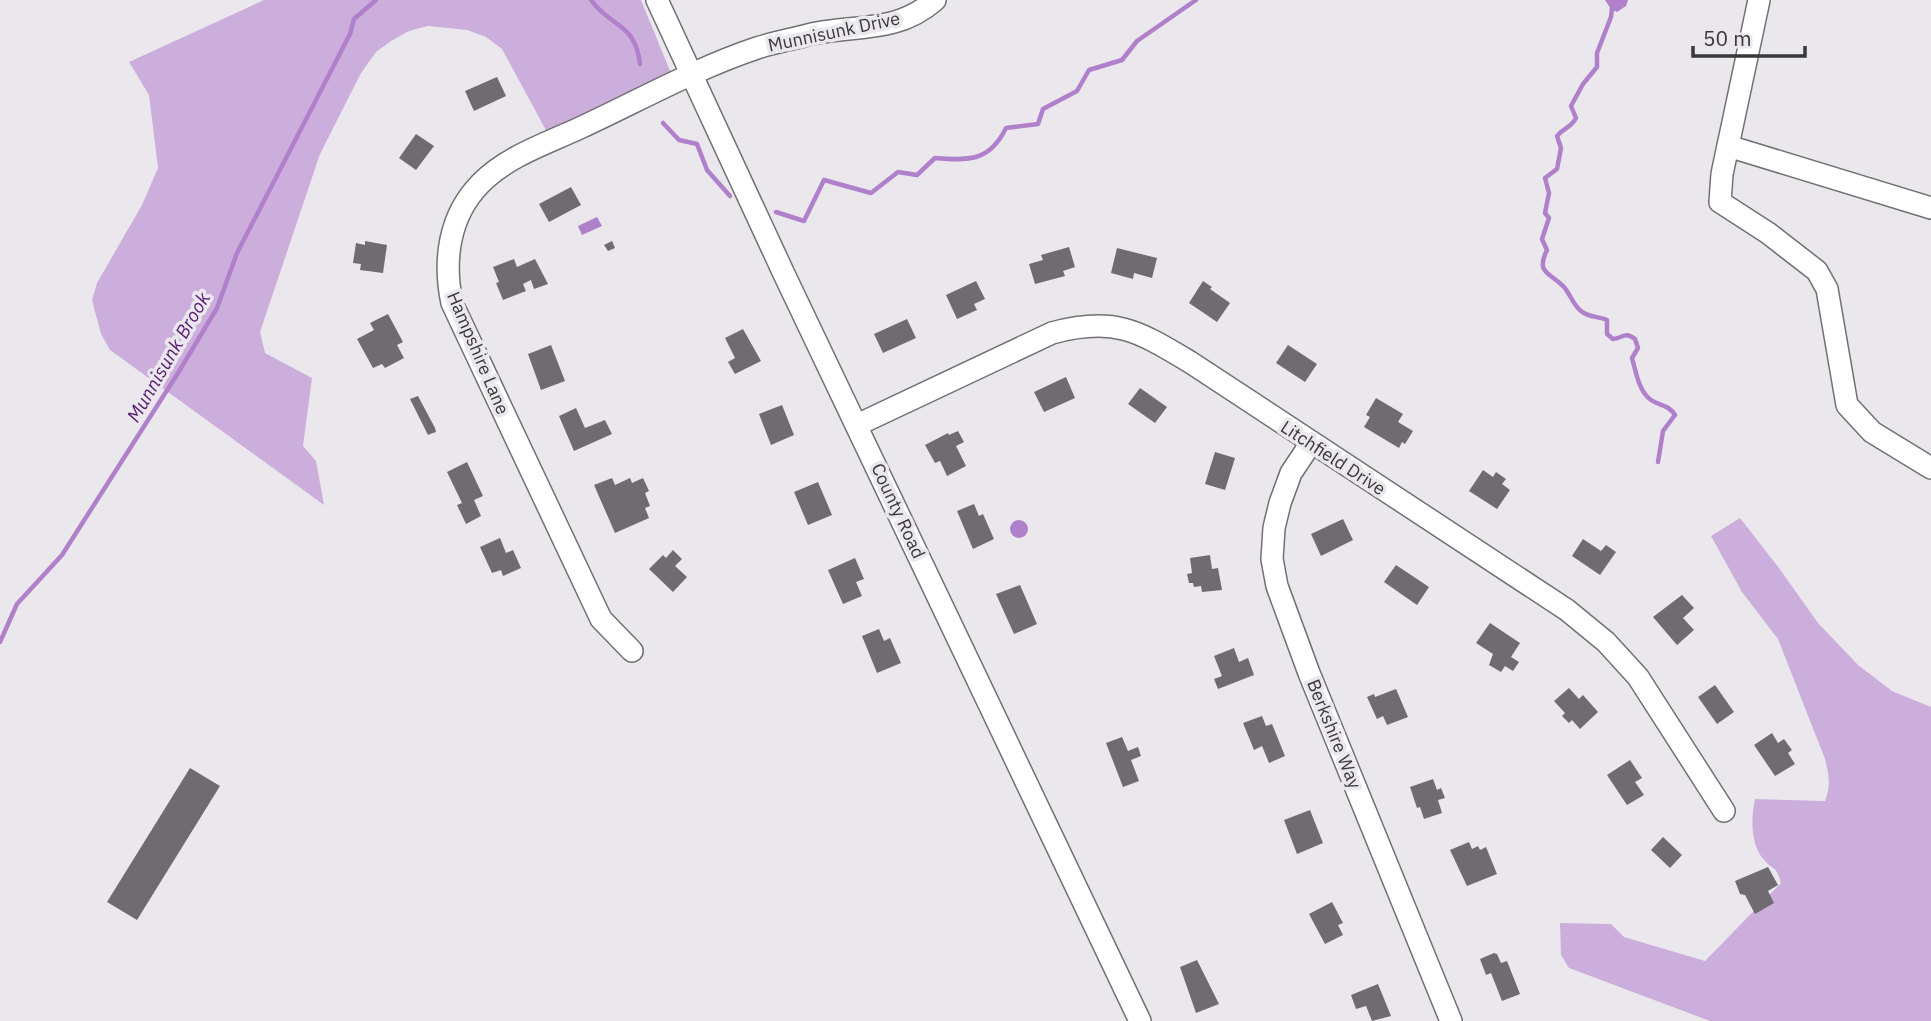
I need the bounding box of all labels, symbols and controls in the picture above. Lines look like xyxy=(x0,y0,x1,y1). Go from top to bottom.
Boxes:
street label: Munnisunk Drive xyxy=(766,6,902,57)
scale bar xyxy=(1693,14,1805,58)
text: 50 m xyxy=(1703,24,1752,52)
water label: Munnisunk Brook xyxy=(121,287,216,426)
street label: Hampshire Lane xyxy=(442,288,515,418)
street label: Litchfield Drive xyxy=(1276,415,1390,500)
street label: County Road xyxy=(866,459,931,562)
street label: Berkshire Way xyxy=(1302,676,1367,792)

